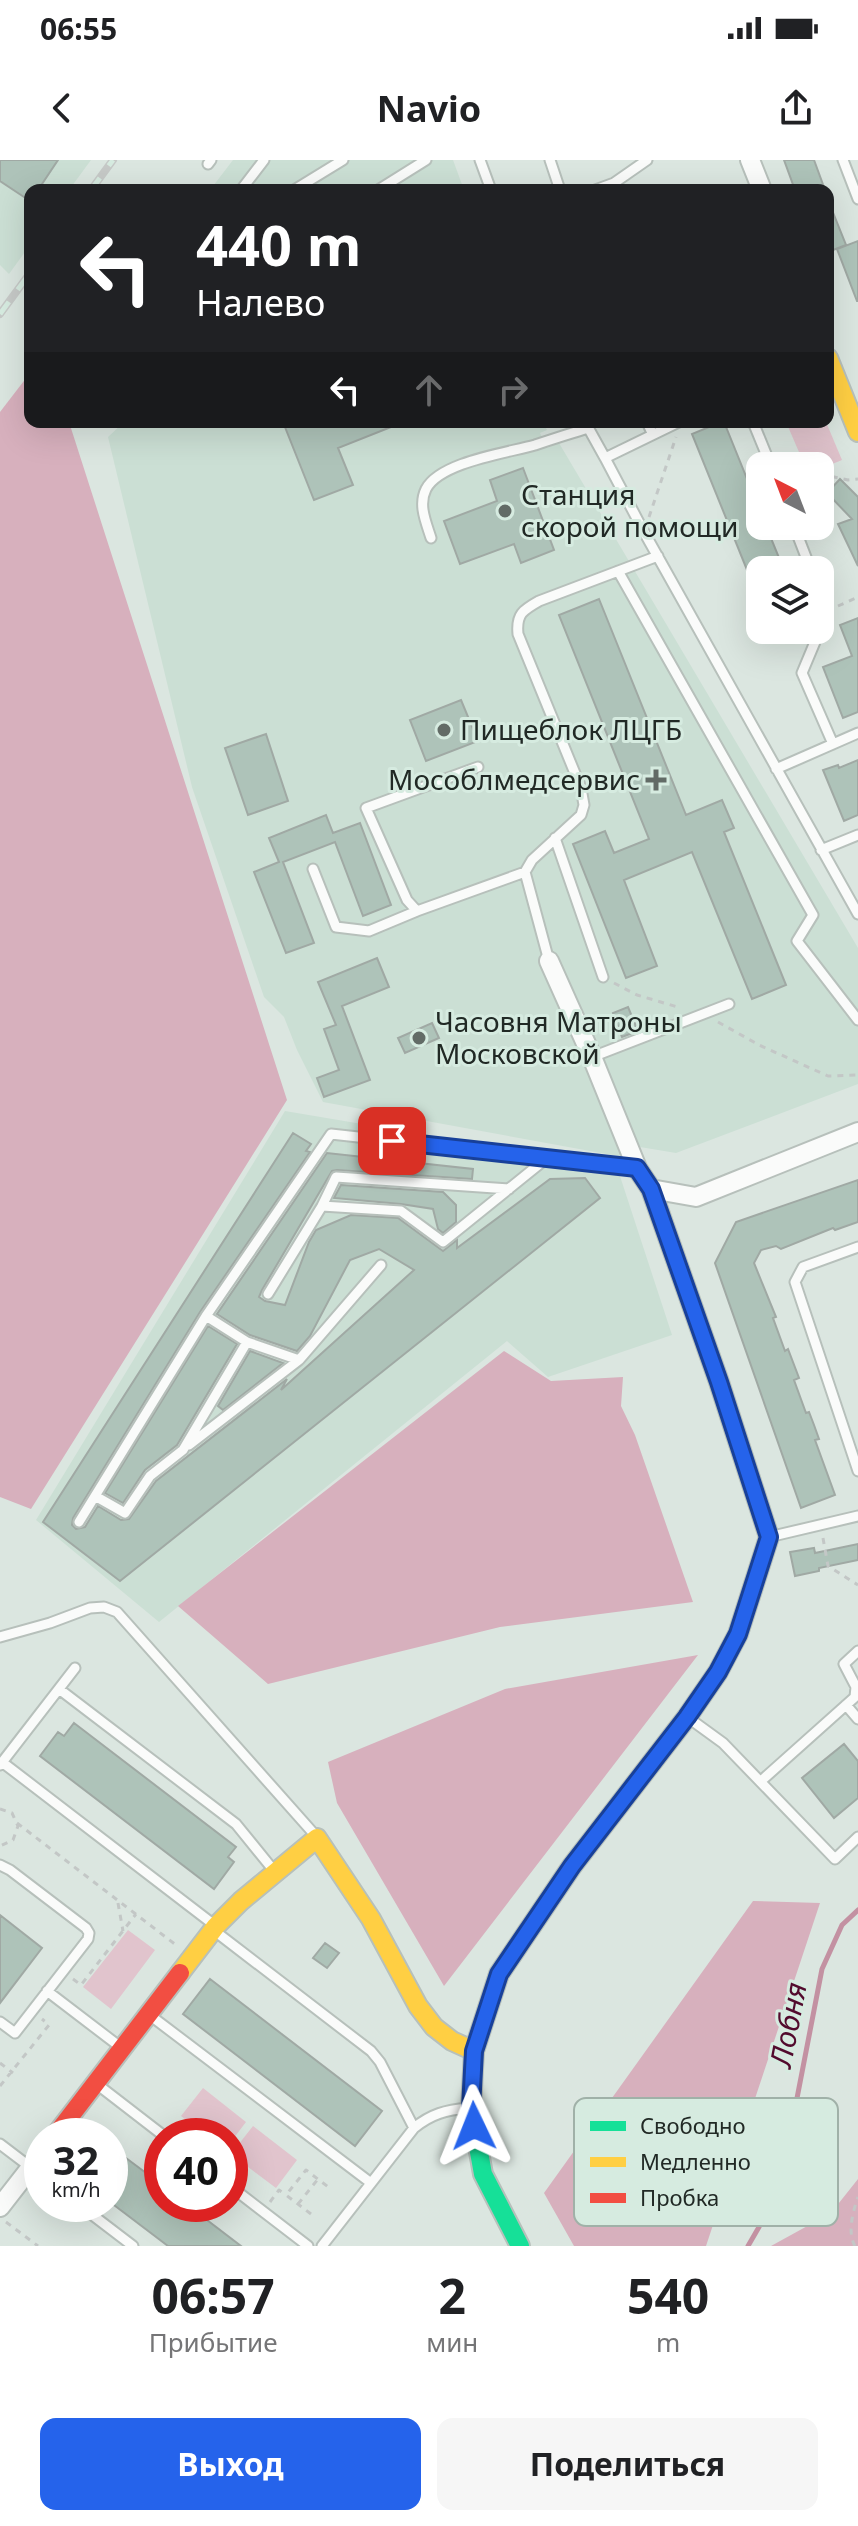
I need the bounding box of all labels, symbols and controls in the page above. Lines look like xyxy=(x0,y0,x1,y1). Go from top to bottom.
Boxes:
text: 06:55 xyxy=(40,8,117,49)
text: Navio xyxy=(377,84,481,133)
icon: back xyxy=(40,86,84,130)
icon: share xyxy=(774,86,818,130)
text: 440 m xyxy=(196,206,361,282)
icon: left xyxy=(64,216,168,320)
text: Налево xyxy=(196,278,325,327)
icon: left xyxy=(323,368,367,412)
icon: ahead xyxy=(407,368,451,412)
icon: right xyxy=(491,368,535,412)
north arrow xyxy=(746,452,834,540)
map controls xyxy=(746,452,834,644)
place label: Станция скорой помощи xyxy=(521,475,738,545)
marker: Станция скорой помощи xyxy=(496,502,514,520)
button: layers xyxy=(746,556,834,644)
place label: Пищеблок ЛЦГБ xyxy=(460,710,682,748)
marker: Пищеблок ЛЦГБ xyxy=(435,721,453,739)
place label: Мособлмедсервис xyxy=(388,760,640,798)
marker: Мособлмедсервис xyxy=(647,771,665,789)
place label: Часовня Матроны Московской xyxy=(435,1002,682,1072)
marker: Часовня Матроны Московской xyxy=(410,1029,428,1047)
pin xyxy=(358,1107,426,1175)
icon: arrive xyxy=(370,1119,414,1163)
water label: Лобня xyxy=(759,1979,816,2073)
position arrow xyxy=(432,2084,516,2168)
legend xyxy=(574,2098,838,2226)
text: Свободно xyxy=(640,2110,745,2140)
speed limit sign: 40 xyxy=(144,2118,248,2222)
text: 32 xyxy=(53,2132,99,2187)
text: Медленно xyxy=(640,2146,751,2176)
text: km/h xyxy=(51,2176,101,2203)
text: Пробка xyxy=(640,2182,719,2212)
text: 06:57 xyxy=(151,2263,275,2328)
text: 2 xyxy=(438,2263,466,2328)
text: 540 xyxy=(627,2263,709,2328)
text: Прибытие xyxy=(149,2324,278,2360)
text: мин xyxy=(426,2324,478,2360)
text: m xyxy=(656,2324,680,2360)
button: Выход xyxy=(40,2418,421,2510)
button: Поделиться xyxy=(437,2418,818,2510)

